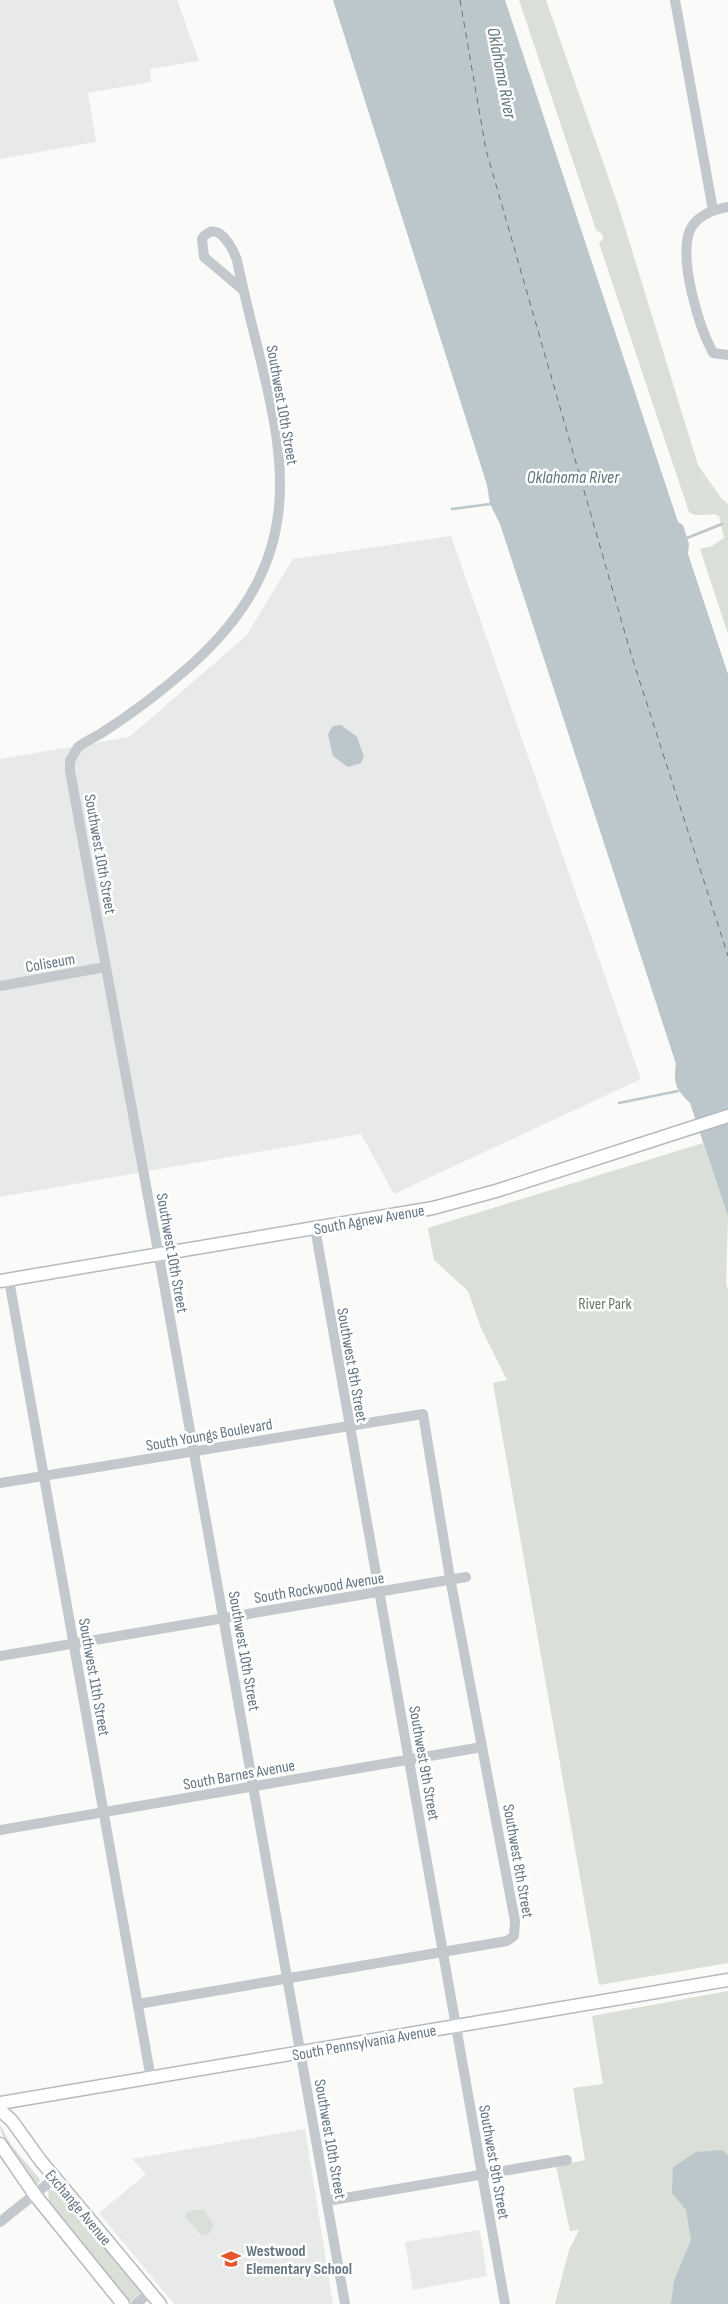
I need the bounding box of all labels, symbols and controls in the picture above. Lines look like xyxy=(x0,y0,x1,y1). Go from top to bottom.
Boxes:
water label: Oklahoma River xyxy=(482,26,521,121)
street label: Southwest 10th Street xyxy=(262,344,301,467)
water label: Oklahoma River xyxy=(527,467,620,488)
street label: Southwest 10th Street xyxy=(80,793,119,916)
street label: Coliseum xyxy=(24,950,76,977)
street label: Southwest 10th Street xyxy=(152,1192,191,1315)
street label: South Agnew Avenue xyxy=(313,1201,426,1240)
park label: River Park xyxy=(578,1295,632,1314)
street label: Southwest 9th Street xyxy=(332,1307,371,1424)
street label: South Youngs Boulevard xyxy=(145,1415,274,1456)
street label: South Rockwood Avenue xyxy=(253,1569,386,1608)
street label: Southwest 10th Street xyxy=(224,1590,263,1713)
street label: Southwest 11th Street xyxy=(74,1617,113,1738)
street label: Southwest 9th Street xyxy=(404,1705,443,1822)
street label: South Barnes Avenue xyxy=(182,1756,297,1795)
street label: Southwest 8th Street xyxy=(498,1803,537,1920)
street label: South Pennsylvania Avenue xyxy=(291,2021,438,2066)
street label: Southwest 10th Street xyxy=(310,2078,349,2201)
street label: Southwest 9th Street xyxy=(474,2104,513,2221)
street label: Exchange Avenue xyxy=(41,2166,115,2250)
place label: Westwood Elementary School xyxy=(246,2242,352,2279)
school or university icon: Westwood Elementary School xyxy=(220,2248,242,2270)

